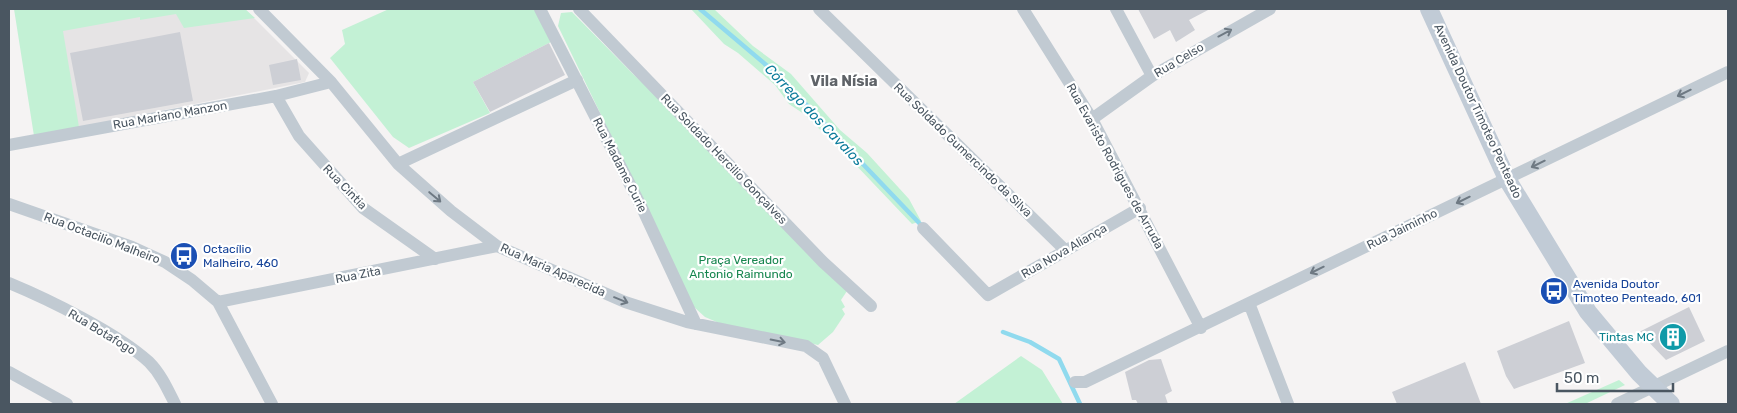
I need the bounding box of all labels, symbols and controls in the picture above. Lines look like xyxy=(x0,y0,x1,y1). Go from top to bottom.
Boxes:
street label: Avenida Doutor Timoteo Penteado xyxy=(1431,22,1525,200)
one-way arrow xyxy=(1217,28,1231,38)
street label: Rua Celso xyxy=(1152,40,1206,80)
water label: Córrego dos Cavalos xyxy=(761,61,867,169)
district label: Vila Nísia xyxy=(810,72,878,90)
street label: Rua Soldado Gumercindo da Silva xyxy=(891,80,1035,220)
street label: Rua Evaristo Rodrigues de Arruda xyxy=(1064,81,1166,251)
one-way arrow xyxy=(1677,88,1692,98)
street label: Rua Soldado Hercilio Gonçalves xyxy=(658,91,790,227)
street label: Rua Mariano Manzon xyxy=(112,98,228,132)
street label: Rua Madame Curie xyxy=(590,115,650,215)
one-way arrow xyxy=(1531,160,1546,169)
street label: Rua Cintia xyxy=(320,162,370,212)
one-way arrow xyxy=(428,191,441,202)
one-way arrow xyxy=(1456,196,1471,205)
street label: Rua Jaiminho xyxy=(1364,206,1440,252)
street label: Rua Octacilio Malheiro xyxy=(42,209,162,267)
street label: Rua Nova Aliança xyxy=(1019,221,1109,281)
street label: Rua Maria Aparecida xyxy=(498,240,608,300)
bus stop icon: Octacílio Malheiro, 460 xyxy=(169,241,199,271)
place label: Octacílio Malheiro, 460 xyxy=(203,242,278,270)
park label: Praça Vereador Antonio Raimundo xyxy=(689,253,793,281)
street label: Rua Zita xyxy=(334,264,382,286)
one-way arrow xyxy=(1310,266,1325,276)
bus stop icon: Avenida Doutor Timoteo Penteado, 601 xyxy=(1539,276,1569,306)
place label: Avenida Doutor Timoteo Penteado, 601 xyxy=(1573,277,1701,305)
one-way arrow xyxy=(613,296,628,305)
street label: Rua Botafogo xyxy=(66,306,138,358)
building icon: Tintas MC xyxy=(1658,322,1688,352)
place label: Tintas MC xyxy=(1599,330,1654,344)
one-way arrow xyxy=(770,336,786,346)
scale bar xyxy=(1557,360,1673,392)
text: 50 m xyxy=(1564,369,1599,387)

